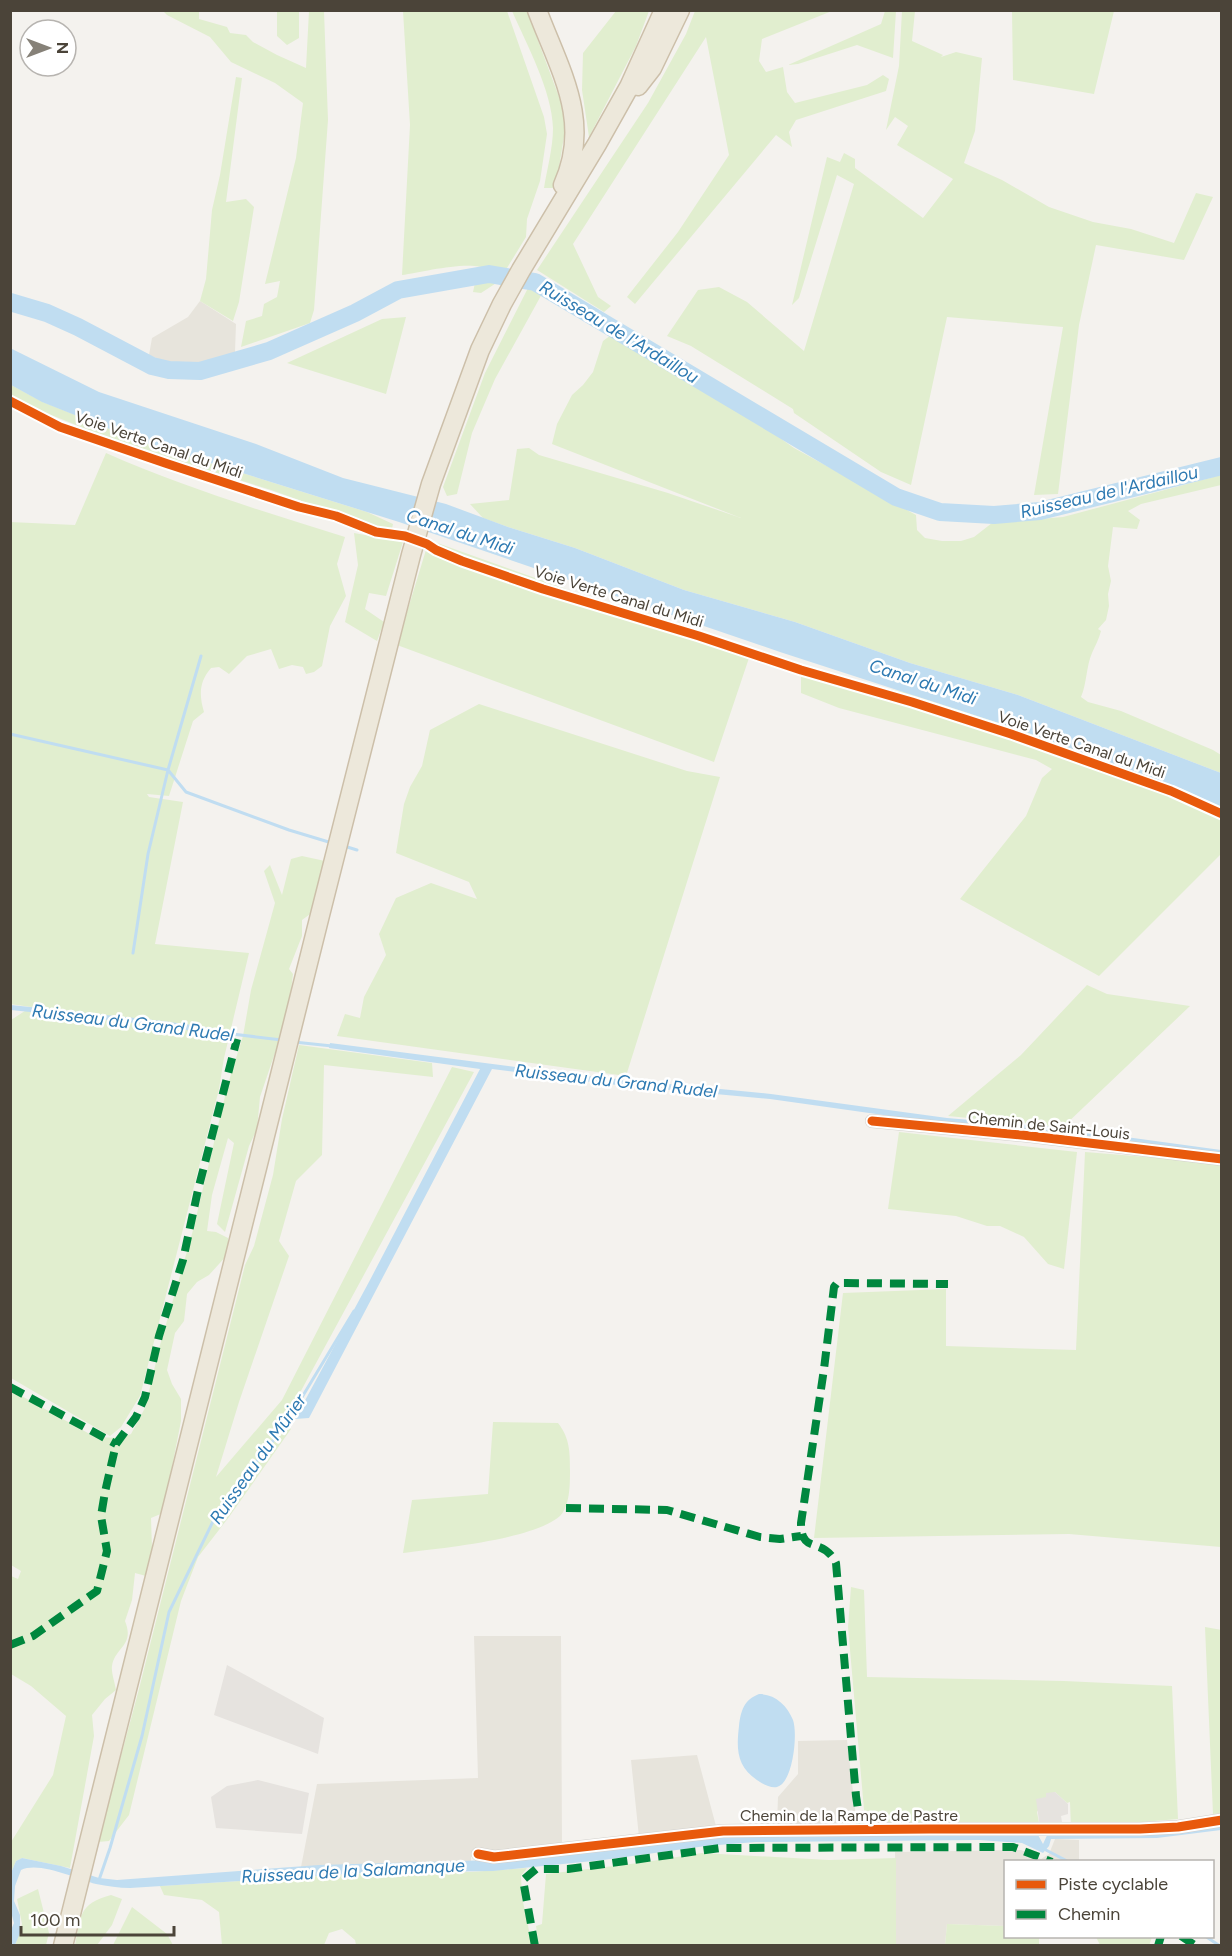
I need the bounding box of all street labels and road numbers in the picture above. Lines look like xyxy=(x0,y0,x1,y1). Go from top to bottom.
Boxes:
street label: Voie Verte Canal du Midi xyxy=(72,407,245,482)
street label: Voie Verte Canal du Midi xyxy=(532,562,706,631)
street label: Voie Verte Canal du Midi xyxy=(995,707,1168,782)
street label: Chemin de Saint-Louis xyxy=(967,1108,1131,1143)
street label: Chemin de la Rampe de Pastre xyxy=(740,1806,958,1825)

